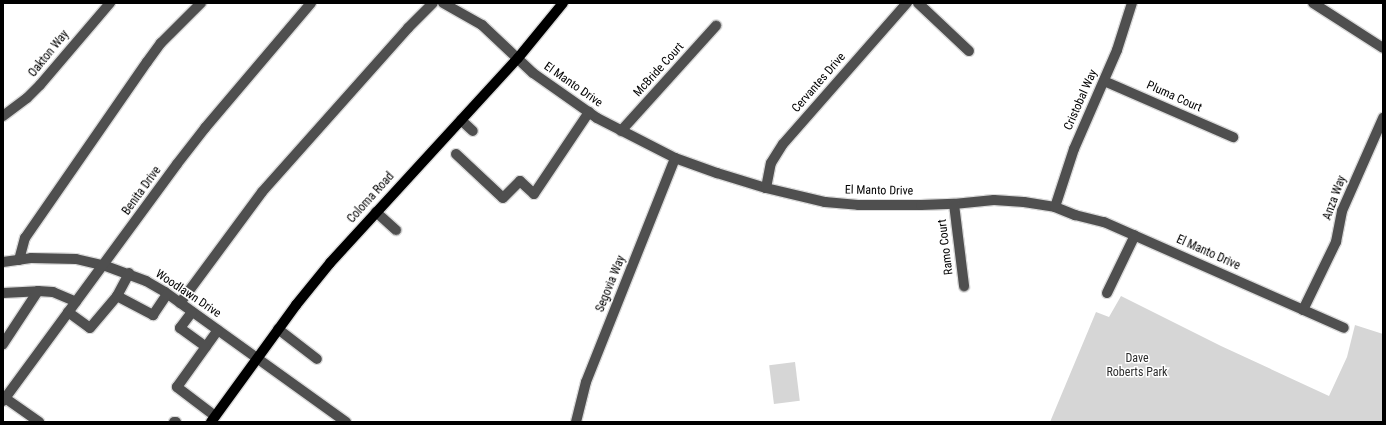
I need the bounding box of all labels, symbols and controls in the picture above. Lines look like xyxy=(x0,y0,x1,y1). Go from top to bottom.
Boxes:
street label: Oakton Way xyxy=(26,28,72,80)
street label: McBride Court xyxy=(631,40,687,100)
street label: Cervantes Drive xyxy=(789,50,849,116)
street label: El Manto Drive xyxy=(541,60,605,110)
street label: Cristobal Way xyxy=(1061,67,1101,133)
street label: Pluma Court xyxy=(1144,78,1204,116)
street label: Benita Drive xyxy=(120,164,164,218)
street label: Coloma Road xyxy=(344,170,398,226)
street label: Anza Way xyxy=(1320,174,1350,222)
street label: El Manto Drive xyxy=(845,183,913,199)
street label: Ramo Court xyxy=(935,218,957,276)
street label: El Manto Drive xyxy=(1174,233,1242,273)
street label: Segovia Way xyxy=(593,254,629,314)
street label: Woodlawn Drive xyxy=(153,267,223,321)
park label: Dave Roberts Park xyxy=(1106,352,1168,380)

